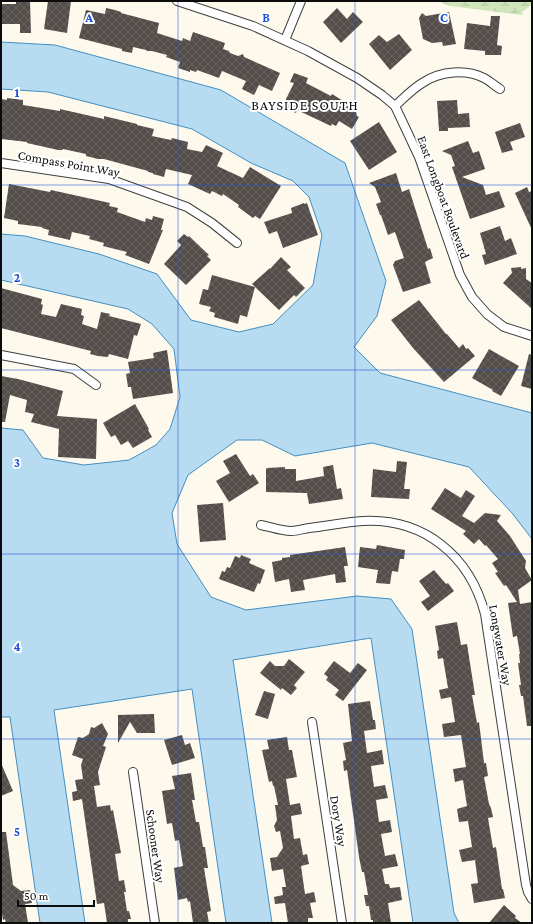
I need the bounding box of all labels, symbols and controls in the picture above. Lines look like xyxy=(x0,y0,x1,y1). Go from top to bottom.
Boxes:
text: A xyxy=(84,10,93,25)
text: B xyxy=(262,10,270,25)
text: C xyxy=(440,10,448,25)
text: 1 xyxy=(15,85,20,100)
district label: BAYSIDE SOUTH xyxy=(251,97,359,113)
street label: East Longboat Boulevard xyxy=(414,134,473,261)
street label: Compass Point Way xyxy=(17,147,122,180)
text: 2 xyxy=(14,270,21,285)
text: 3 xyxy=(14,455,20,470)
street label: Longwater Way xyxy=(486,603,515,688)
text: 4 xyxy=(13,639,21,654)
street label: Dory Way xyxy=(327,794,350,849)
street label: Schooner Way xyxy=(143,808,168,885)
text: 5 xyxy=(14,824,20,839)
scale bar xyxy=(18,882,94,908)
text: 50 m xyxy=(24,889,49,903)

